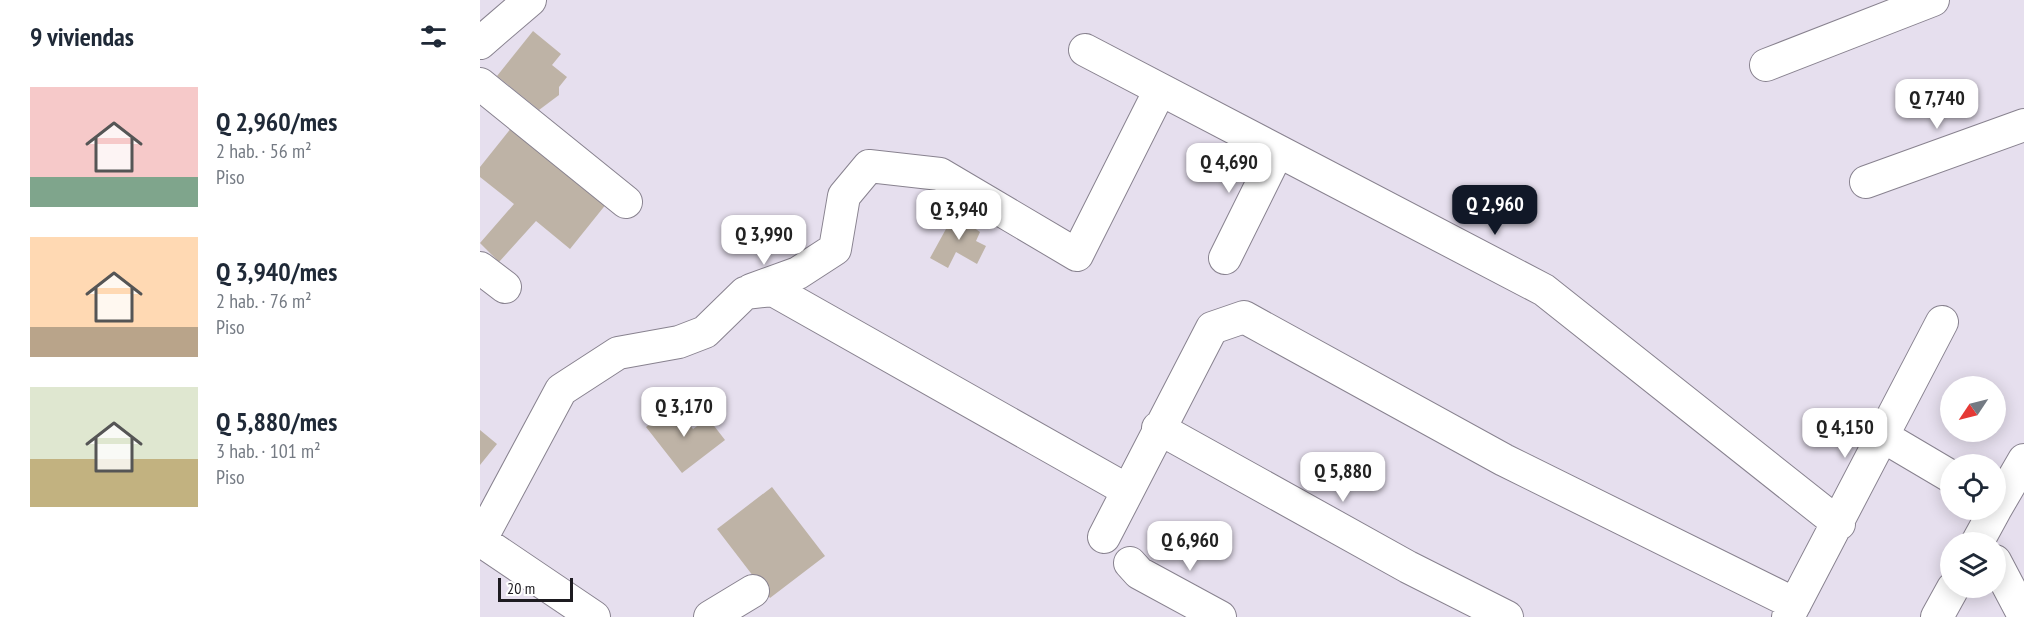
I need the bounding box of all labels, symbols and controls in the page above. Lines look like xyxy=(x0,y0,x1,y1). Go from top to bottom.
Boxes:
text: 9 viviendas xyxy=(30,20,134,53)
icon: filters xyxy=(417,20,450,53)
pin: Q 7,740 xyxy=(1882,79,1992,130)
text: Q 7,740 xyxy=(1909,85,1965,111)
text: Q 2,960/mes xyxy=(216,105,337,138)
icon: home xyxy=(78,111,150,183)
text: 2 hab. · 56 m² xyxy=(216,138,312,164)
pin: Q 4,690 xyxy=(1174,143,1284,194)
text: Q 4,690 xyxy=(1200,149,1258,175)
text: Piso xyxy=(216,164,245,190)
pin: Q 2,960 xyxy=(1440,185,1550,236)
pin: Q 3,940 xyxy=(904,190,1014,241)
text: Q 2,960 xyxy=(1466,191,1524,217)
text: Q 3,940 xyxy=(930,196,988,222)
pin: Q 3,990 xyxy=(709,215,819,266)
text: Q 3,990 xyxy=(735,221,793,247)
text: Q 3,940/mes xyxy=(216,255,337,288)
icon: home xyxy=(78,261,150,333)
text: 2 hab. · 76 m² xyxy=(216,288,312,314)
text: Piso xyxy=(216,314,245,340)
north arrow xyxy=(1940,376,2006,442)
map controls xyxy=(1940,376,2006,598)
pin: Q 3,170 xyxy=(629,387,739,438)
text: Q 3,170 xyxy=(655,393,713,419)
text: Q 5,880/mes xyxy=(216,405,337,438)
pin: Q 4,150 xyxy=(1790,408,1900,459)
icon: home xyxy=(78,411,150,483)
text: Q 4,150 xyxy=(1816,414,1874,440)
text: 3 hab. · 101 m² xyxy=(216,438,321,464)
pin: Q 5,880 xyxy=(1288,452,1398,503)
button: locate xyxy=(1940,454,2006,520)
text: Q 5,880 xyxy=(1314,458,1372,484)
text: Piso xyxy=(216,464,245,490)
pin: Q 6,960 xyxy=(1135,521,1245,572)
text: Q 6,960 xyxy=(1161,527,1219,553)
button: layers xyxy=(1940,532,2006,598)
scale bar xyxy=(498,575,573,602)
text: 20 m xyxy=(507,578,535,598)

